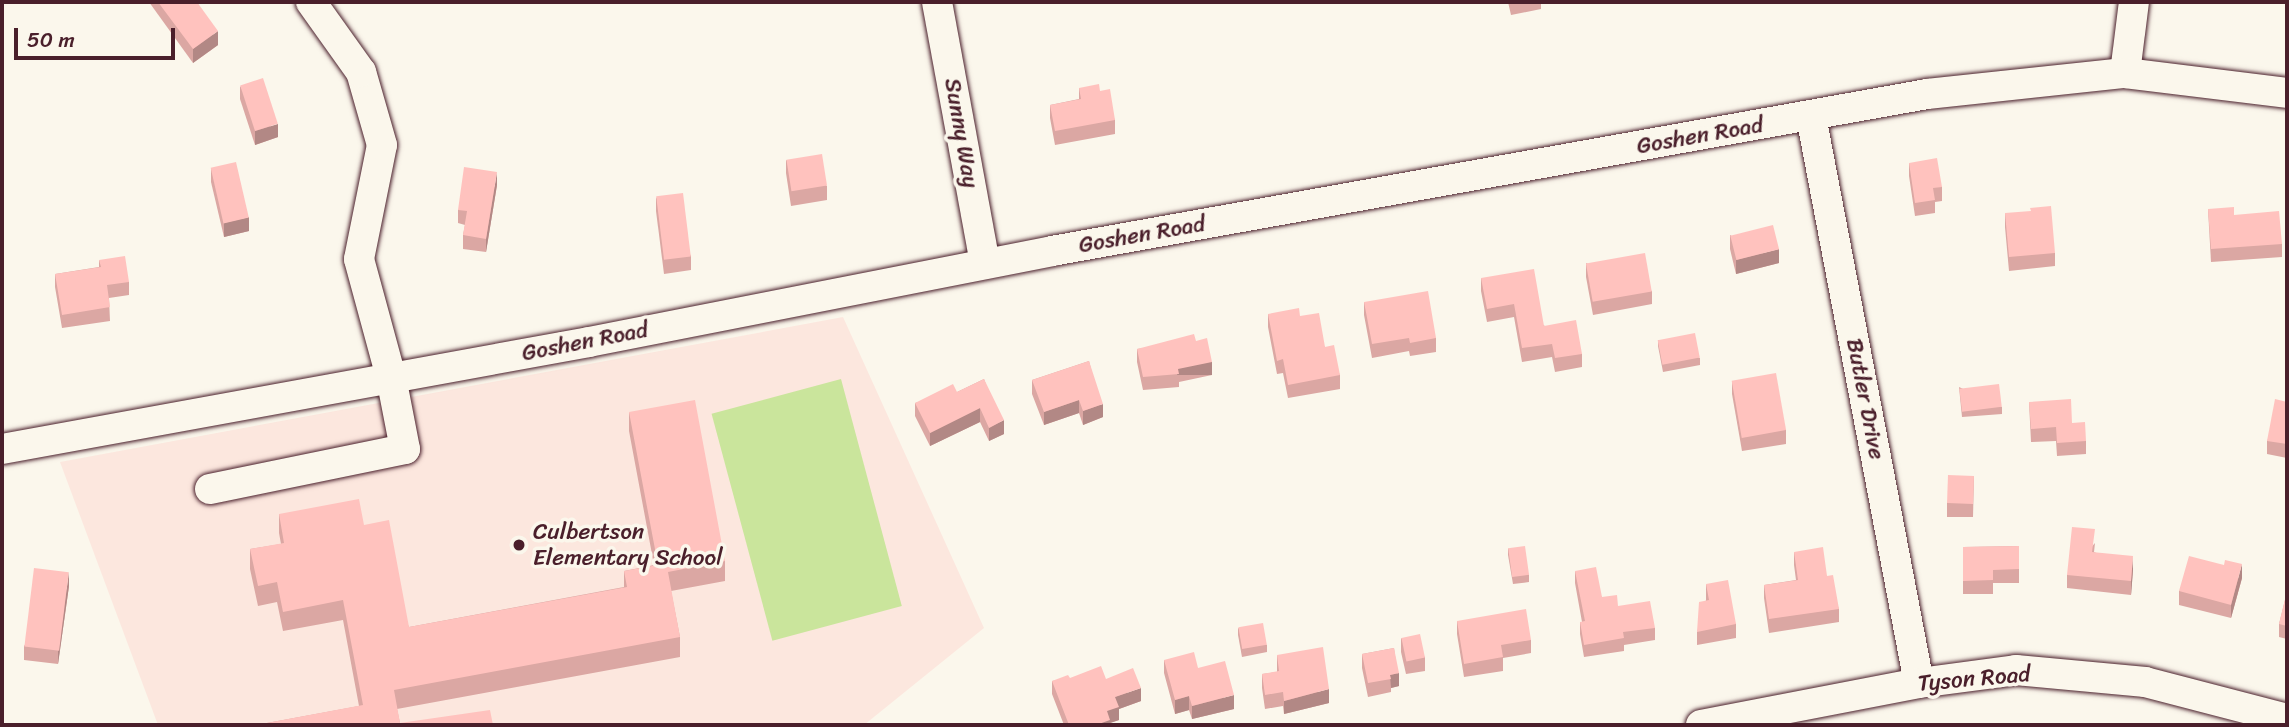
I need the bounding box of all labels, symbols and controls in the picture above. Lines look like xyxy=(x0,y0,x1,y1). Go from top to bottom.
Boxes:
scale bar xyxy=(18,14,178,58)
text: 50 m xyxy=(27,21,75,59)
street label: Sunny Way xyxy=(938,76,984,190)
street label: Goshen Road xyxy=(1634,111,1766,161)
street label: Goshen Road xyxy=(1076,210,1208,260)
street label: Goshen Road xyxy=(519,316,651,368)
street label: Butler Drive xyxy=(1840,336,1890,462)
place label: Culbertson Elementary School xyxy=(533,518,723,572)
marker: Culbertson Elementary School xyxy=(511,537,527,553)
street label: Tyson Road xyxy=(1917,660,2031,698)

